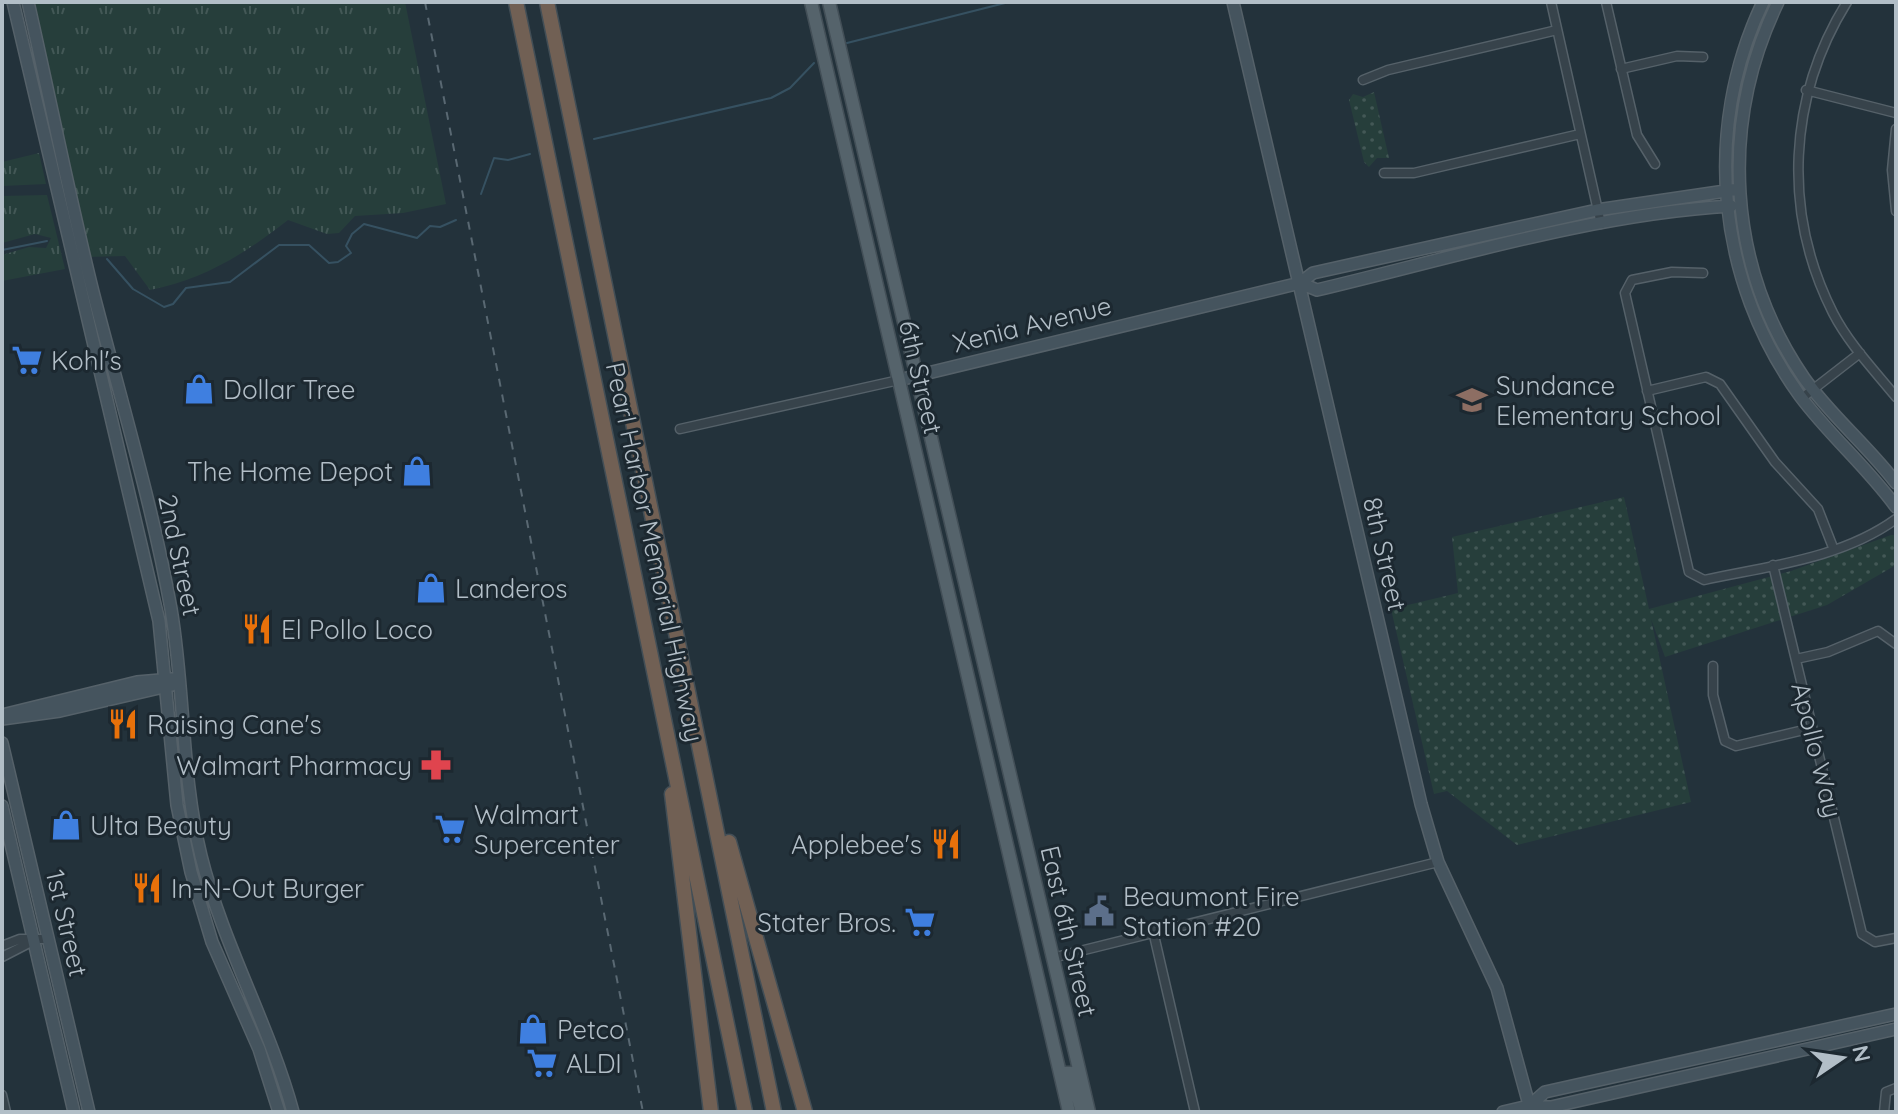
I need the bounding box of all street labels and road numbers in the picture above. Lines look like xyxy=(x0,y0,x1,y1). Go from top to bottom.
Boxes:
street label: Xenia Avenue xyxy=(949,288,1115,360)
street label: 6th Street xyxy=(892,317,950,437)
street label: Pearl Harbor Memorial Highway xyxy=(599,359,711,745)
street label: 2nd Street xyxy=(151,491,209,619)
street label: 8th Street xyxy=(1356,494,1414,614)
street label: Apollo Way xyxy=(1784,679,1850,821)
street label: East 6th Street xyxy=(1033,842,1105,1020)
street label: 1st Street xyxy=(39,866,95,980)

